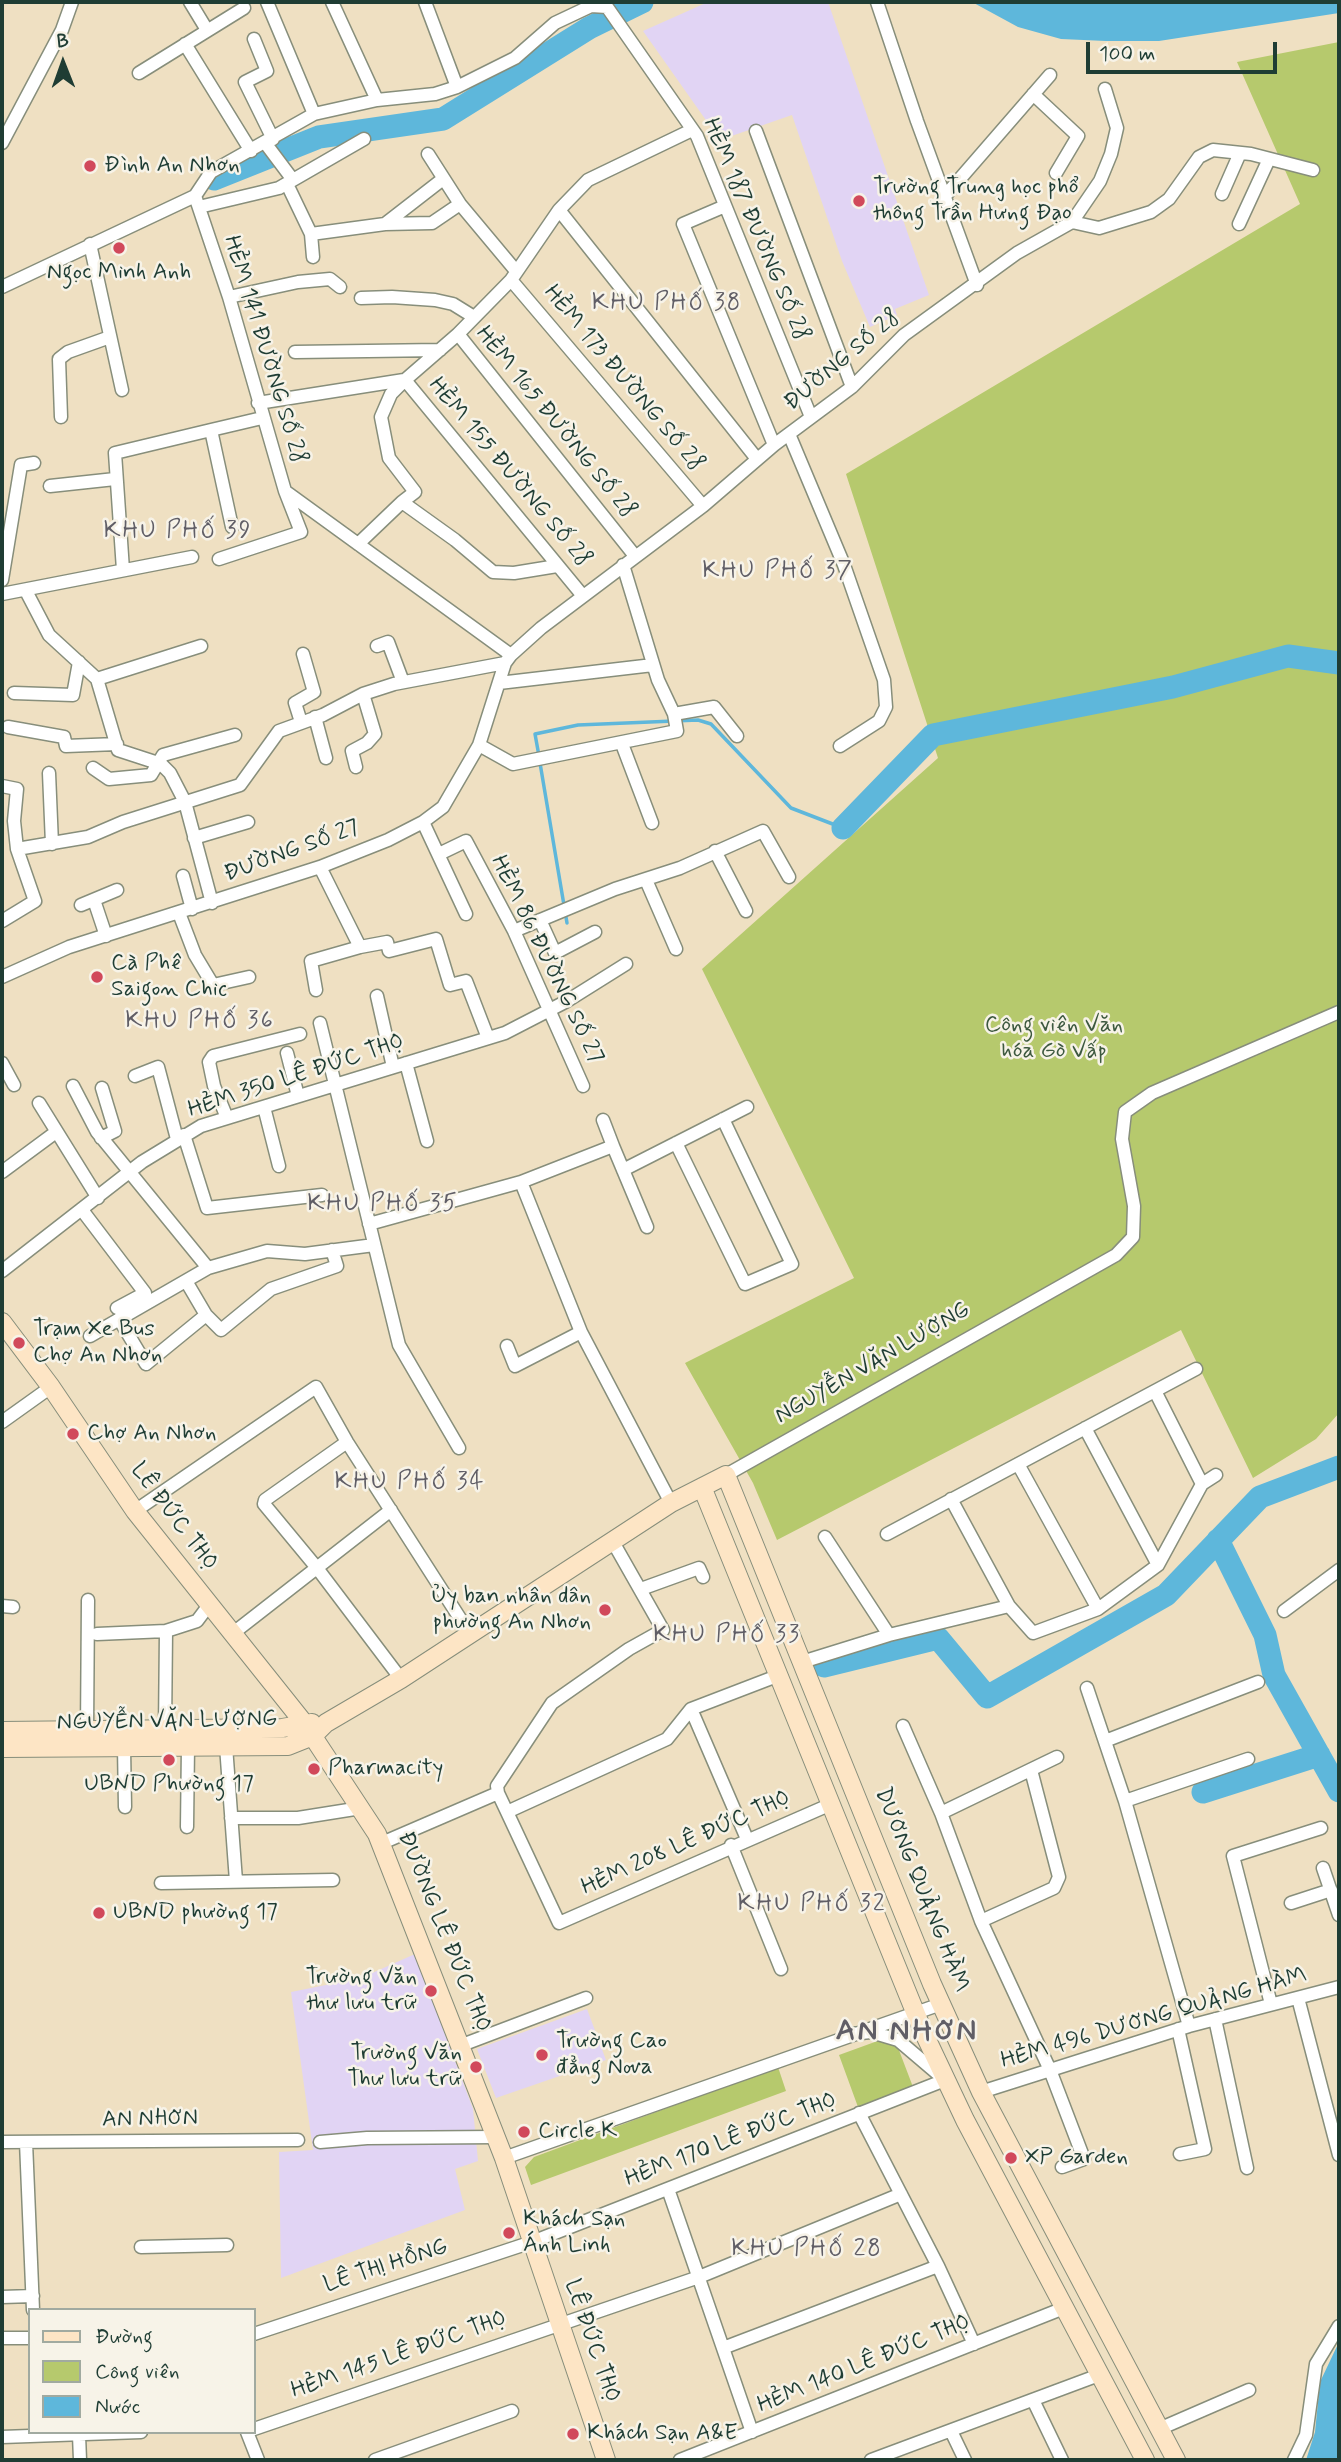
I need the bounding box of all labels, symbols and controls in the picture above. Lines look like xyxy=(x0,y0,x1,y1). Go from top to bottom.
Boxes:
north arrow xyxy=(28,28,98,98)
scale bar xyxy=(1089,28,1280,72)
text: B xyxy=(56,29,69,54)
text: 100 m xyxy=(1099,40,1155,68)
street label: HẺM 187 ĐƯỜNG SỐ 28 xyxy=(696,114,814,346)
place label: Đình An Nhơn xyxy=(104,152,240,180)
marker: Đình An Nhơn xyxy=(82,158,98,174)
place label: Trường Trung học phổ thông Trần Hưng Đạo xyxy=(873,174,1079,228)
marker: Trường Trung học phổ thông Trần Hưng Đạo xyxy=(851,193,867,209)
street label: HẺM 141 ĐƯỜNG SỐ 28 xyxy=(216,233,312,467)
marker: Ngọc Minh Anh xyxy=(111,240,127,256)
place label: Ngọc Minh Anh xyxy=(47,259,191,287)
street label: HẺM 173 ĐƯỜNG SỐ 28 xyxy=(537,280,709,478)
district label: KHU PHỐ 38 xyxy=(596,290,738,318)
street label: ĐƯỜNG SỐ 28 xyxy=(779,304,907,418)
street label: HẺM 165 ĐƯỜNG SỐ 28 xyxy=(469,321,641,525)
street label: HẺM 155 ĐƯỜNG SỐ 28 xyxy=(422,373,596,573)
district label: KHU PHỐ 39 xyxy=(106,518,250,546)
district label: KHU PHỐ 37 xyxy=(707,558,849,586)
street label: ĐƯỜNG SỐ 27 xyxy=(221,815,363,889)
street label: HẺM 86 ĐƯỜNG SỐ 27 xyxy=(484,851,608,1069)
place label: Cà Phê Saigon Chic xyxy=(111,950,227,1004)
marker: Cà Phê Saigon Chic xyxy=(89,969,105,985)
district label: KHU PHỐ 36 xyxy=(128,1008,272,1036)
park label: Công viên Văn hóa Gò Vấp xyxy=(985,1012,1123,1066)
street label: HẺM 350 LÊ ĐỨC THỌ xyxy=(185,1029,407,1125)
district label: KHU PHỐ 35 xyxy=(312,1191,454,1219)
street label: NGUYỄN VĂN LƯỢNG xyxy=(771,1297,975,1431)
place label: Trạm Xe Bus Chợ An Nhơn xyxy=(33,1316,163,1370)
marker: Trạm Xe Bus Chợ An Nhơn xyxy=(11,1335,27,1351)
place label: Chợ An Nhơn xyxy=(87,1420,217,1448)
marker: Chợ An Nhơn xyxy=(65,1426,81,1442)
street label: LÊ ĐỨC THỌ xyxy=(123,1458,223,1576)
district label: KHU PHỐ 34 xyxy=(338,1469,482,1497)
place label: Ủy ban nhân dân phường An Nhơn xyxy=(431,1583,591,1637)
marker: Ủy ban nhân dân phường An Nhơn xyxy=(597,1602,613,1618)
district label: KHU PHỐ 33 xyxy=(657,1622,797,1650)
street label: NGUYỄN VĂN LƯỢNG xyxy=(57,1706,277,1738)
marker: UBND Phường 17 xyxy=(161,1752,177,1768)
place label: Pharmacity xyxy=(328,1755,443,1783)
marker: Pharmacity xyxy=(306,1761,322,1777)
place label: UBND Phường 17 xyxy=(84,1771,254,1799)
street label: DƯƠNG QUẢNG HÀM xyxy=(867,1784,975,1996)
street label: HẺM 208 LÊ ĐỨC THỌ xyxy=(577,1786,795,1902)
street label: ĐƯỜNG LÊ ĐỨC THỌ xyxy=(390,1828,496,2036)
district label: KHU PHỐ 32 xyxy=(741,1891,883,1919)
place label: UBND phường 17 xyxy=(113,1899,278,1927)
marker: UBND phường 17 xyxy=(91,1905,107,1921)
street label: HẺM 496 DƯƠNG QUẢNG HÀM xyxy=(998,1962,1310,2076)
place label: Trường Văn thư lưu trữ xyxy=(305,1964,417,2018)
marker: Trường Văn thư lưu trữ xyxy=(423,1983,439,1999)
district label: AN NHƠN xyxy=(838,2015,976,2051)
place label: Trường Cao đẳng Nova xyxy=(556,2028,667,2082)
place label: Trường Văn Thư lưu trữ xyxy=(347,2040,462,2094)
marker: Trường Cao đẳng Nova xyxy=(534,2047,550,2063)
marker: Trường Văn Thư lưu trữ xyxy=(468,2059,484,2075)
street label: HẺM 170 LÊ ĐỨC THỌ xyxy=(621,2088,841,2194)
street label: AN NHƠN xyxy=(102,2105,198,2135)
place label: Circle K xyxy=(538,2118,617,2146)
marker: Circle K xyxy=(516,2124,532,2140)
place label: XP Garden xyxy=(1025,2144,1128,2172)
marker: XP Garden xyxy=(1003,2150,1019,2166)
place label: Khách Sạn Ánh Linh xyxy=(523,2206,625,2260)
marker: Khách Sạn Ánh Linh xyxy=(501,2225,517,2241)
street label: LÊ THỊ HỒNG xyxy=(321,2234,451,2300)
district label: KHU PHỐ 28 xyxy=(735,2236,879,2264)
street label: LÊ ĐỨC THỌ xyxy=(557,2276,625,2406)
street label: HẺM 145 LÊ ĐỨC THỌ xyxy=(288,2306,510,2406)
legend xyxy=(28,2308,256,2434)
street label: HẺM 140 LÊ ĐỨC THỌ xyxy=(754,2310,974,2420)
text: Đường xyxy=(95,2323,153,2351)
text: Công viên xyxy=(95,2358,180,2386)
text: Nước xyxy=(95,2393,140,2421)
place label: Khách Sạn A&E xyxy=(587,2420,737,2448)
marker: Khách Sạn A&E xyxy=(565,2426,581,2442)

